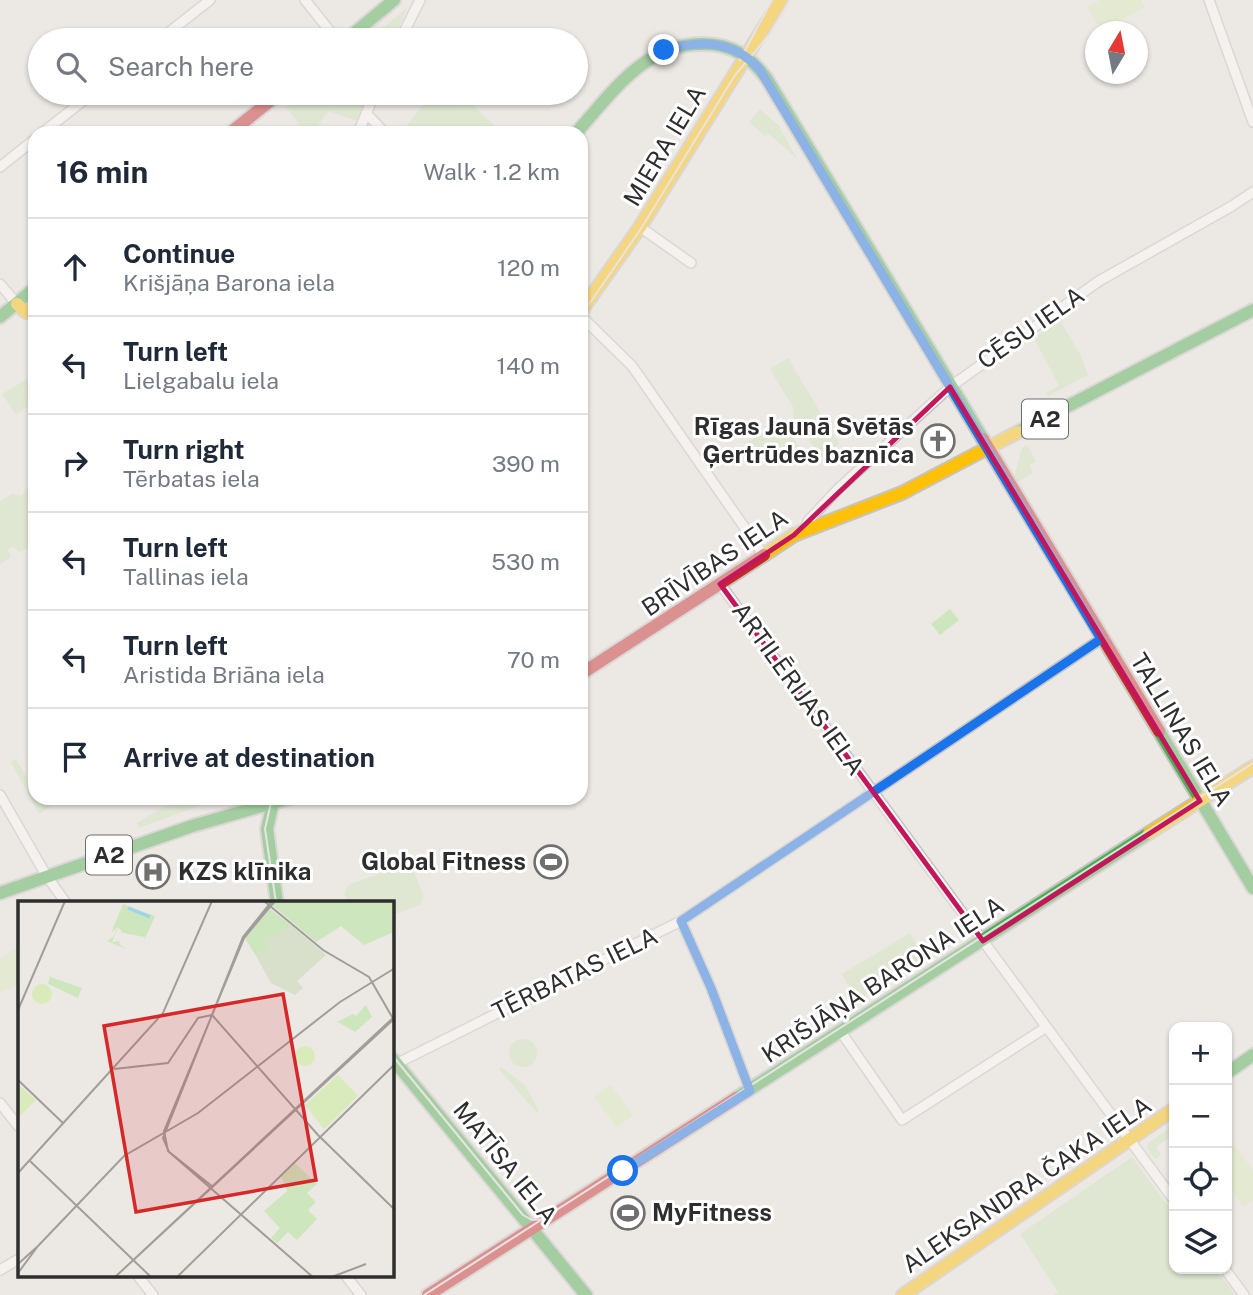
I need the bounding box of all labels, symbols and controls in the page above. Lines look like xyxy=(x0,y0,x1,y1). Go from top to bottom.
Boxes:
north arrow xyxy=(1085,21,1148,84)
search box xyxy=(28,28,588,105)
route end xyxy=(648,34,679,65)
icon: search xyxy=(52,48,90,86)
text: Search here xyxy=(108,51,254,82)
street label: MIERA IELA xyxy=(617,80,711,211)
text: 16 min xyxy=(56,154,148,190)
text: Walk · 1.2 km xyxy=(423,158,560,185)
text: Continue xyxy=(123,238,235,269)
icon: ahead xyxy=(56,248,94,286)
text: 120 m xyxy=(497,254,560,281)
text: Krišjāņa Barona iela xyxy=(123,269,335,296)
street label: CĒSU IELA xyxy=(972,280,1089,374)
text: Turn left xyxy=(123,336,228,367)
icon: left xyxy=(56,346,94,384)
text: 140 m xyxy=(497,352,560,379)
text: Lielgabalu iela xyxy=(123,367,279,394)
road number: A2 xyxy=(1022,400,1068,438)
place label: Rīgas Jaunā Svētās Ģertrūdes baznīca xyxy=(694,412,914,469)
church icon: Rīgas Jaunā Svētās Ģertrūdes baznīca xyxy=(919,422,957,460)
text: Turn right xyxy=(123,434,245,465)
icon: right xyxy=(56,444,94,482)
text: 390 m xyxy=(492,450,560,477)
text: Tērbatas iela xyxy=(123,465,260,492)
street label: BRĪVĪBAS IELA xyxy=(636,503,793,621)
text: Turn left xyxy=(123,532,228,563)
icon: left xyxy=(56,542,94,580)
text: 530 m xyxy=(491,548,560,575)
text: Tallinas iela xyxy=(123,563,249,590)
street label: ARTILĒRIJAS IELA xyxy=(727,597,871,780)
text: Turn left xyxy=(123,630,228,661)
icon: left xyxy=(56,640,94,678)
text: 70 m xyxy=(507,646,560,673)
street label: TALLINAS IELA xyxy=(1125,648,1239,811)
text: Aristida Briāna iela xyxy=(123,661,325,688)
icon: arrive xyxy=(56,738,94,776)
text: Arrive at destination xyxy=(123,742,375,773)
road number: A2 xyxy=(86,835,132,874)
sports icon: Global Fitness xyxy=(532,843,570,881)
place label: Global Fitness xyxy=(361,847,526,875)
hospital icon: KZS klīnika xyxy=(134,853,172,891)
place label: KZS klīnika xyxy=(178,857,311,885)
street label: KRIŠJĀŅA BARONA IELA xyxy=(756,890,1009,1068)
inset map xyxy=(18,901,394,1278)
street label: TĒRBATAS IELA xyxy=(487,921,662,1025)
map controls xyxy=(1169,1022,1232,1274)
button: + xyxy=(1169,1022,1232,1085)
button: − xyxy=(1169,1085,1232,1148)
street label: ALEKSANDRA ČAKA IELA xyxy=(897,1090,1156,1278)
street label: MATĪSA IELA xyxy=(448,1096,564,1229)
button: locate xyxy=(1169,1148,1232,1211)
route start xyxy=(607,1155,638,1186)
sports icon: MyFitness xyxy=(609,1194,647,1232)
place label: MyFitness xyxy=(652,1198,772,1226)
button: layers xyxy=(1169,1211,1232,1274)

